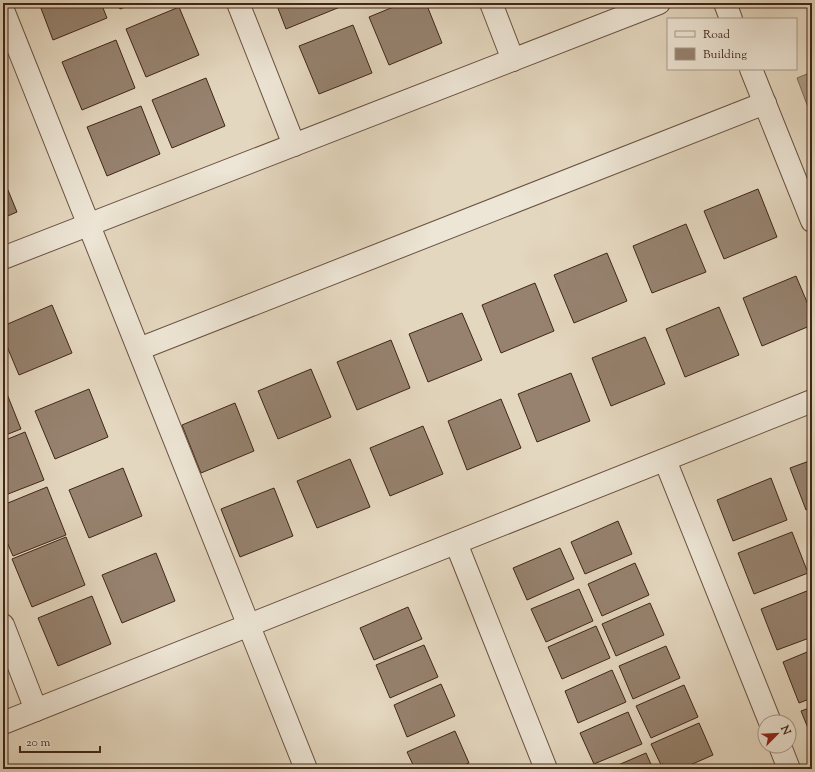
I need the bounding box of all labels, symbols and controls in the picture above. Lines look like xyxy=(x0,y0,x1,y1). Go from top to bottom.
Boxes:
legend xyxy=(667,18,797,70)
text: Road xyxy=(703,26,730,44)
text: Building xyxy=(703,46,747,64)
north arrow xyxy=(757,714,797,754)
text: N xyxy=(776,722,794,738)
scale bar xyxy=(20,728,100,754)
text: 20 m xyxy=(26,734,51,752)

